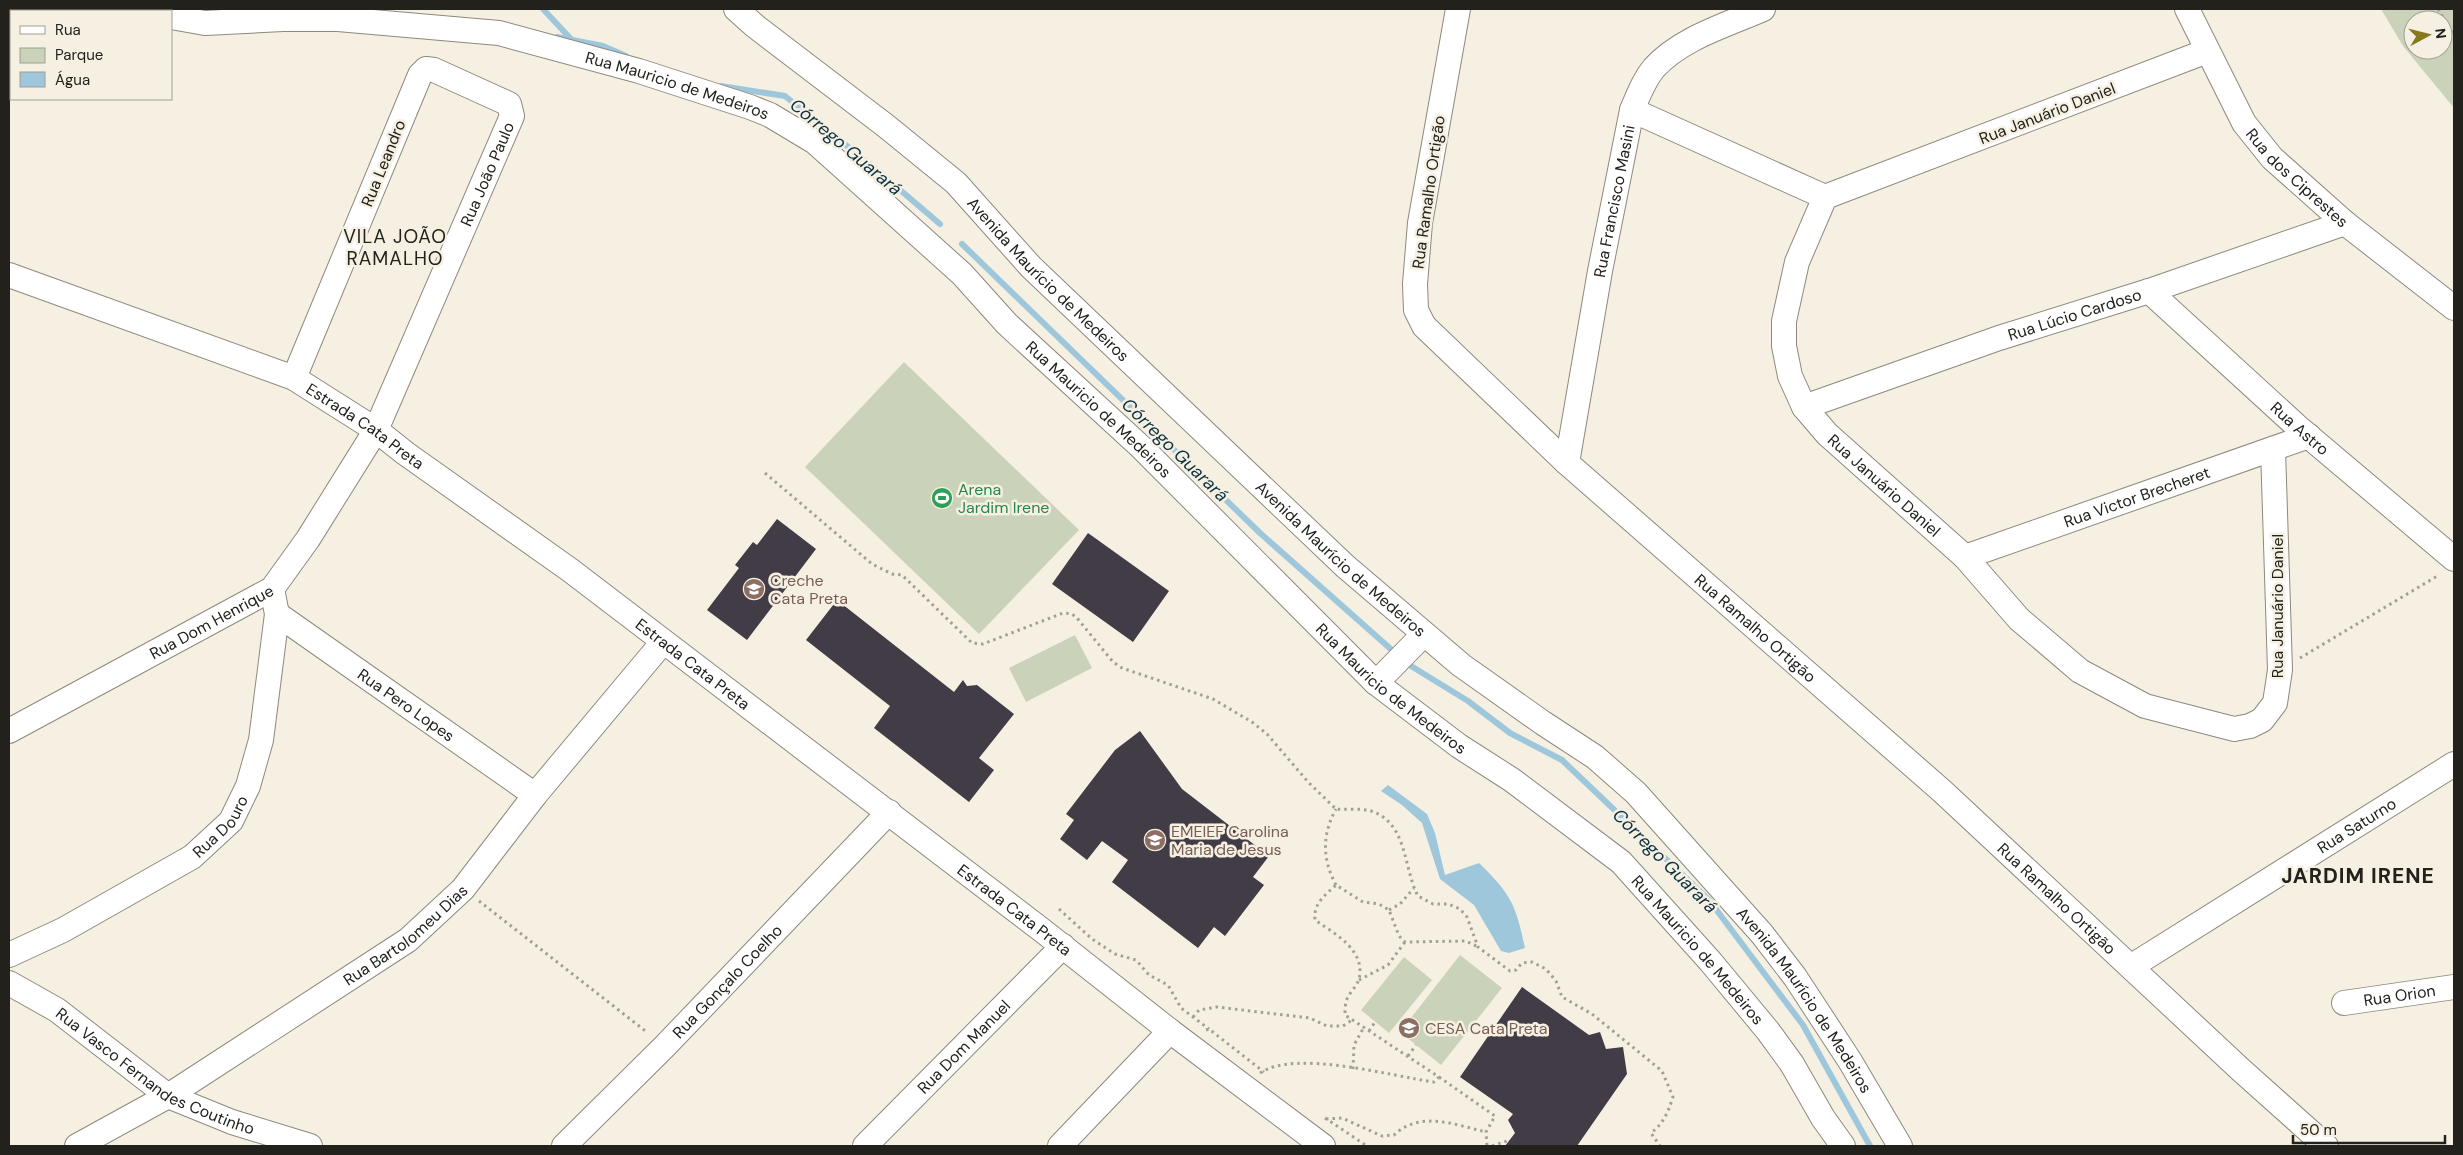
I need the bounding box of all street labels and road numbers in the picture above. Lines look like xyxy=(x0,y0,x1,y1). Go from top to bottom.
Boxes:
street label: Rua Mauricio de Medeiros xyxy=(583,47,772,125)
street label: Rua Januário Daniel xyxy=(1976,78,2118,149)
street label: Rua Ramalho Ortigão xyxy=(1407,114,1450,270)
street label: Rua Leandro xyxy=(357,117,410,210)
street label: Rua João Paulo xyxy=(456,119,519,230)
street label: Rua Francisco Masini xyxy=(1589,123,1640,279)
street label: Rua dos Ciprestes xyxy=(2241,124,2353,232)
street label: Avenida Maurício de Medeiros xyxy=(962,193,1134,366)
street label: Rua Lúcio Cardoso xyxy=(2005,284,2144,346)
street label: Rua Mauricio de Medeiros xyxy=(1021,336,1176,482)
street label: Estrada Cata Preta xyxy=(302,378,428,474)
street label: Rua Astro xyxy=(2266,397,2333,460)
street label: Rua Januário Daniel xyxy=(1823,430,1945,541)
street label: Rua Victor Brecheret xyxy=(2061,462,2213,532)
street label: Avenida Maurício de Medeiros xyxy=(1251,477,1430,642)
street label: Rua Januário Daniel xyxy=(2267,534,2288,678)
street label: Rua Ramalho Ortigão xyxy=(1690,569,1820,687)
street label: Rua Dom Henrique xyxy=(146,580,277,664)
street label: Estrada Cata Preta xyxy=(631,614,754,715)
street label: Rua Mauricio de Medeiros xyxy=(1311,619,1470,759)
street label: Rua Pero Lopes xyxy=(353,664,459,746)
street label: Rua Douro xyxy=(188,792,253,862)
street label: Rua Saturno xyxy=(2313,793,2400,858)
street label: Rua Ramalho Ortigão xyxy=(1993,838,2120,959)
street label: Estrada Cata Preta xyxy=(953,859,1076,961)
street label: Rua Mauricio de Medeiros xyxy=(1627,871,1768,1029)
street label: Rua Bartolomeu Dias xyxy=(339,880,472,990)
street label: Avenida Maurício de Medeiros xyxy=(1732,903,1877,1097)
street label: Rua Gonçalo Coelho xyxy=(668,920,787,1043)
street label: Rua Orion xyxy=(2362,980,2437,1011)
street label: Rua Dom Manuel xyxy=(913,995,1015,1098)
street label: Rua Vasco Fernandes Coutinho xyxy=(51,1003,257,1139)

